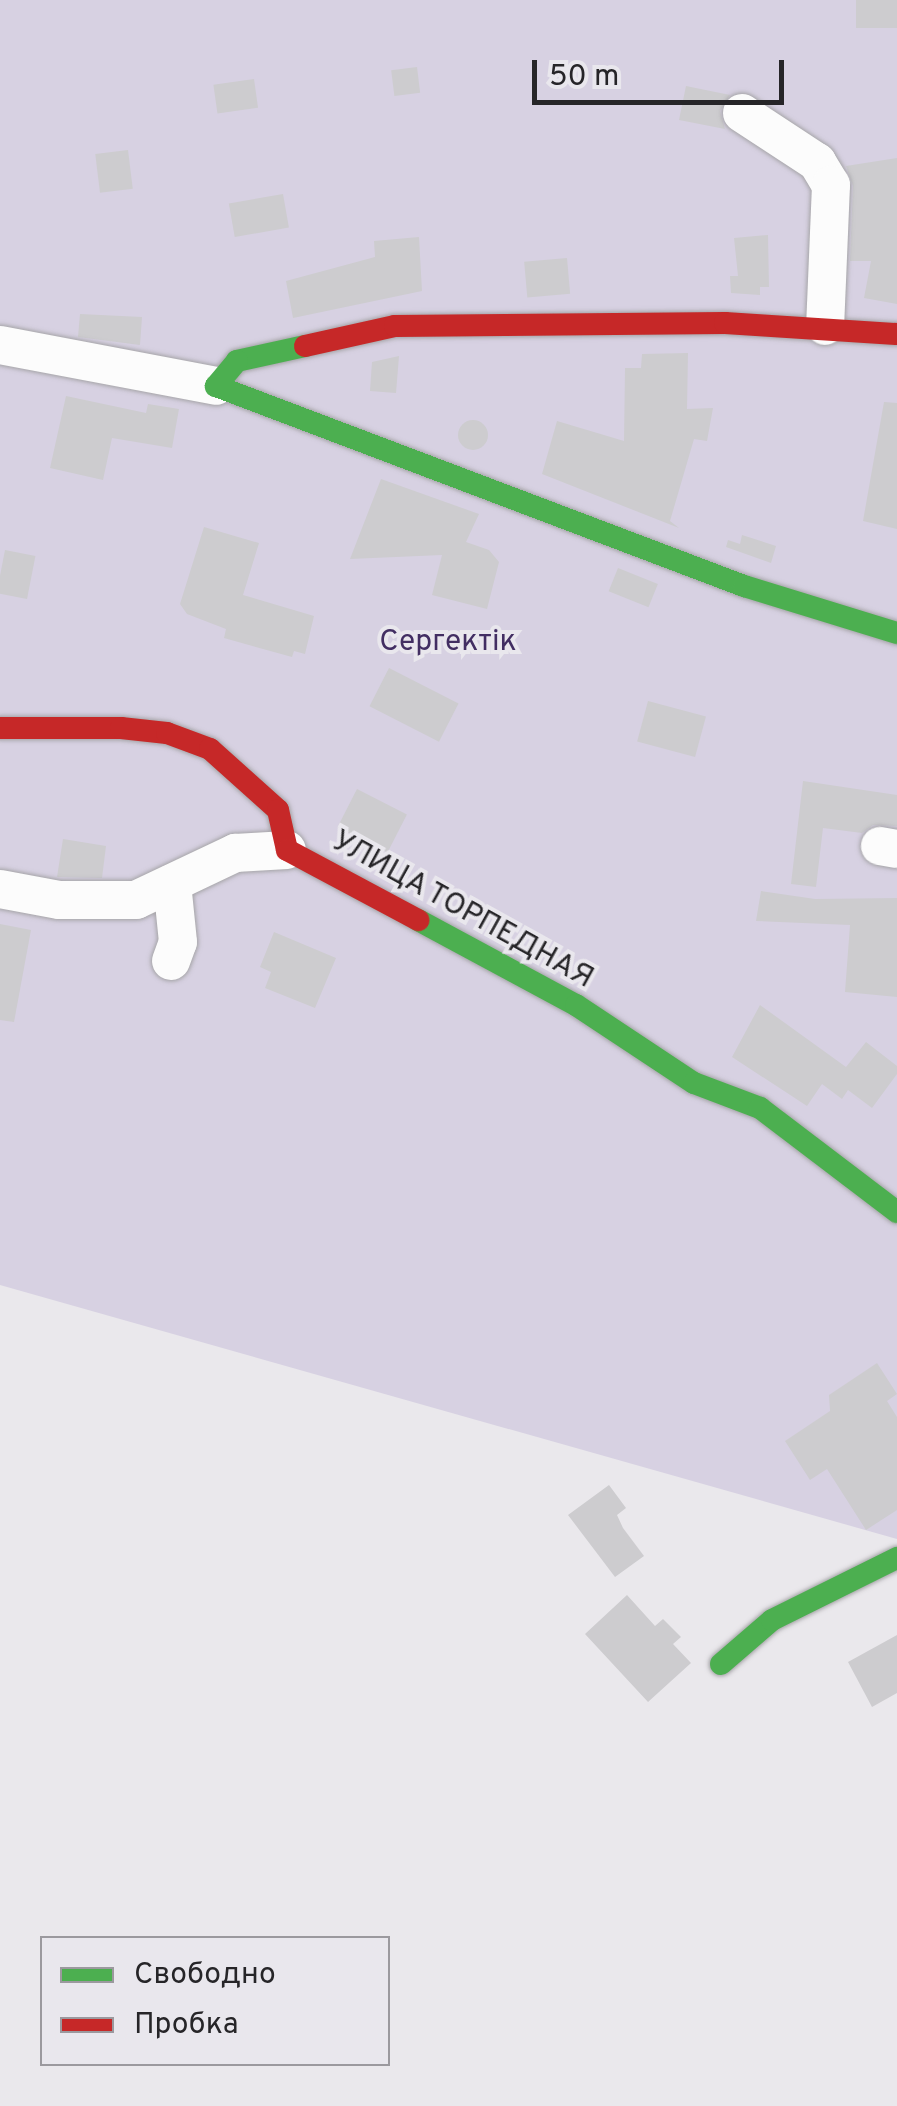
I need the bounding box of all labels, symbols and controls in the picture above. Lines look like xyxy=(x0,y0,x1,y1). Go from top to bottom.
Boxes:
scale bar xyxy=(537,40,790,102)
text: 50 m xyxy=(549,59,619,96)
park label: Сергектік xyxy=(379,625,517,661)
street label: УЛИЦА ТОРПЕДНАЯ xyxy=(324,824,600,998)
legend xyxy=(40,1936,390,2066)
text: Свободно xyxy=(134,1957,276,1994)
text: Пробка xyxy=(134,2007,239,2044)

